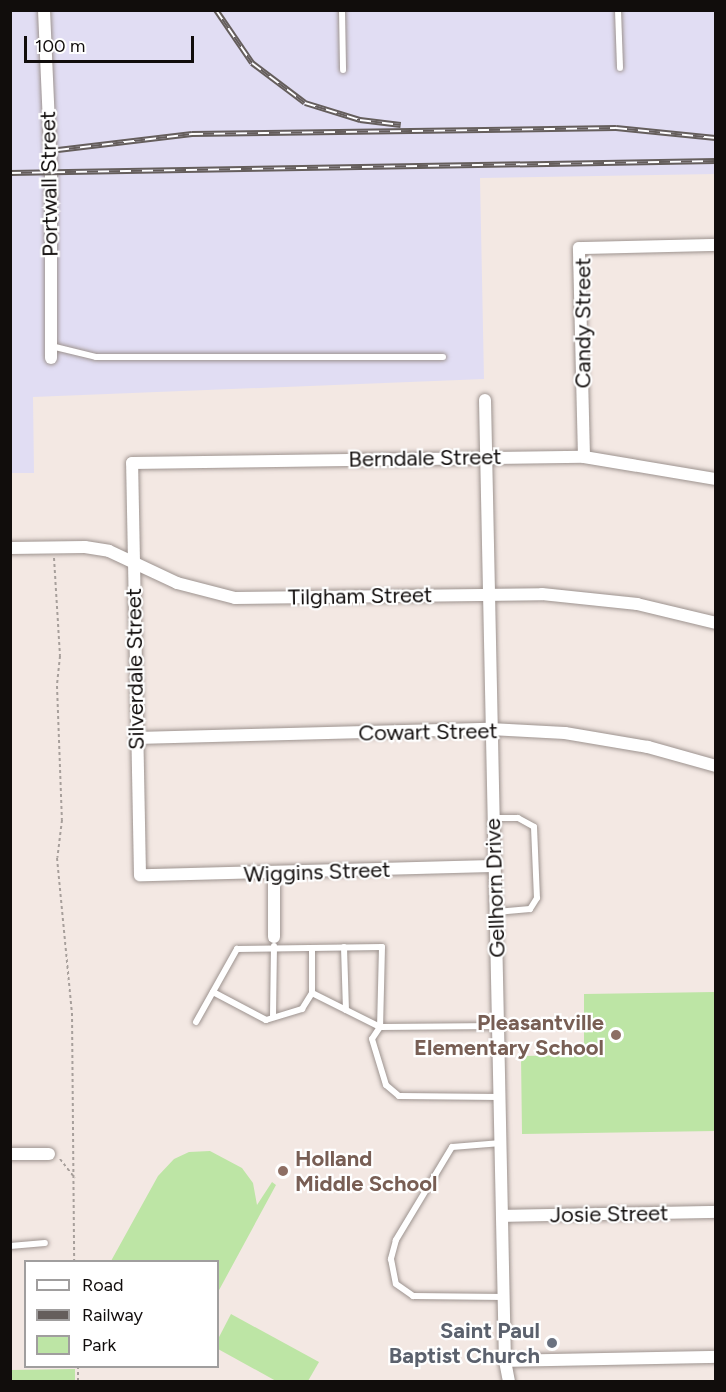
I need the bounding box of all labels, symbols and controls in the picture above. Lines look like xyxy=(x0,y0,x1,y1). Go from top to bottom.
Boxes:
scale bar xyxy=(27,24,196,62)
text: 100 m xyxy=(35,35,85,57)
street label: Portwall Street xyxy=(35,111,63,257)
street label: Candy Street xyxy=(570,258,596,388)
street label: Berndale Street xyxy=(348,443,502,473)
street label: Tilgham Street xyxy=(288,582,432,610)
street label: Silverdale Street xyxy=(120,588,150,750)
street label: Cowart Street xyxy=(358,718,498,746)
street label: Gellhorn Drive xyxy=(479,818,511,958)
street label: Wiggins Street xyxy=(243,856,391,888)
place label: Pleasantville Elementary School xyxy=(414,1009,604,1060)
marker: Pleasantville Elementary School xyxy=(609,1028,623,1042)
place label: Holland Middle School xyxy=(295,1145,438,1196)
marker: Holland Middle School xyxy=(276,1164,290,1178)
street label: Josie Street xyxy=(550,1200,668,1228)
legend xyxy=(24,1260,219,1368)
text: Road xyxy=(82,1274,123,1296)
text: Railway xyxy=(82,1304,143,1326)
place label: Saint Paul Baptist Church xyxy=(389,1317,540,1368)
text: Park xyxy=(82,1334,116,1356)
marker: Saint Paul Baptist Church xyxy=(545,1336,559,1350)

